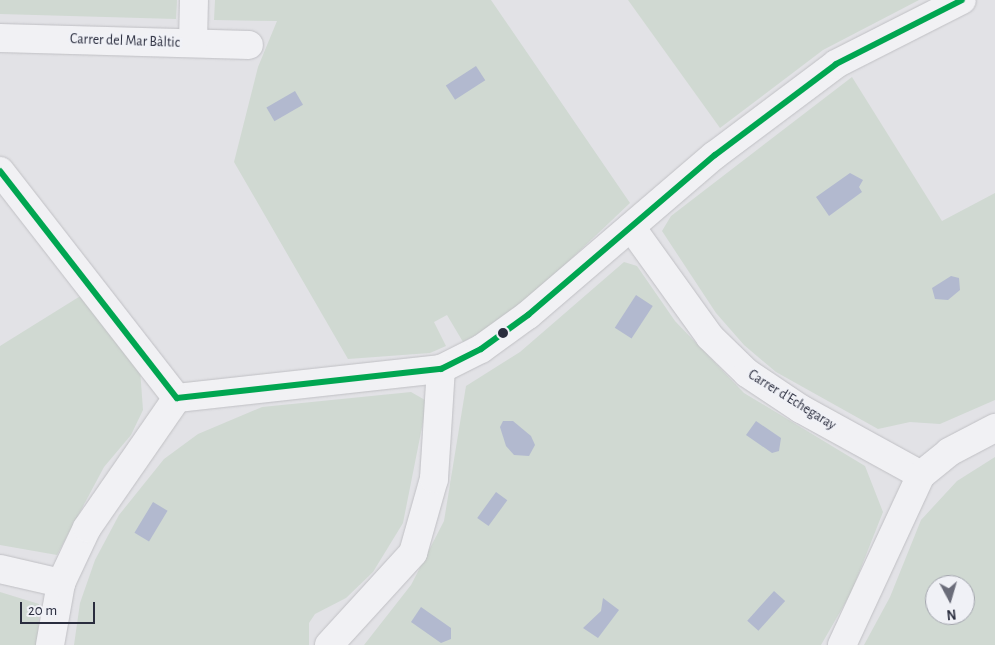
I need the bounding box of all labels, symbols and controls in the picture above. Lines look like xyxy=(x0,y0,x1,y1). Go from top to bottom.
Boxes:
street label: Carrer del Mar Bàltic xyxy=(70,31,180,51)
unlabelled marker xyxy=(498,328,508,338)
street label: Carrer d'Echegaray xyxy=(745,366,839,434)
north arrow xyxy=(925,575,975,625)
scale bar xyxy=(22,592,98,624)
text: 20 m xyxy=(28,603,57,618)
text: N xyxy=(946,606,957,621)

